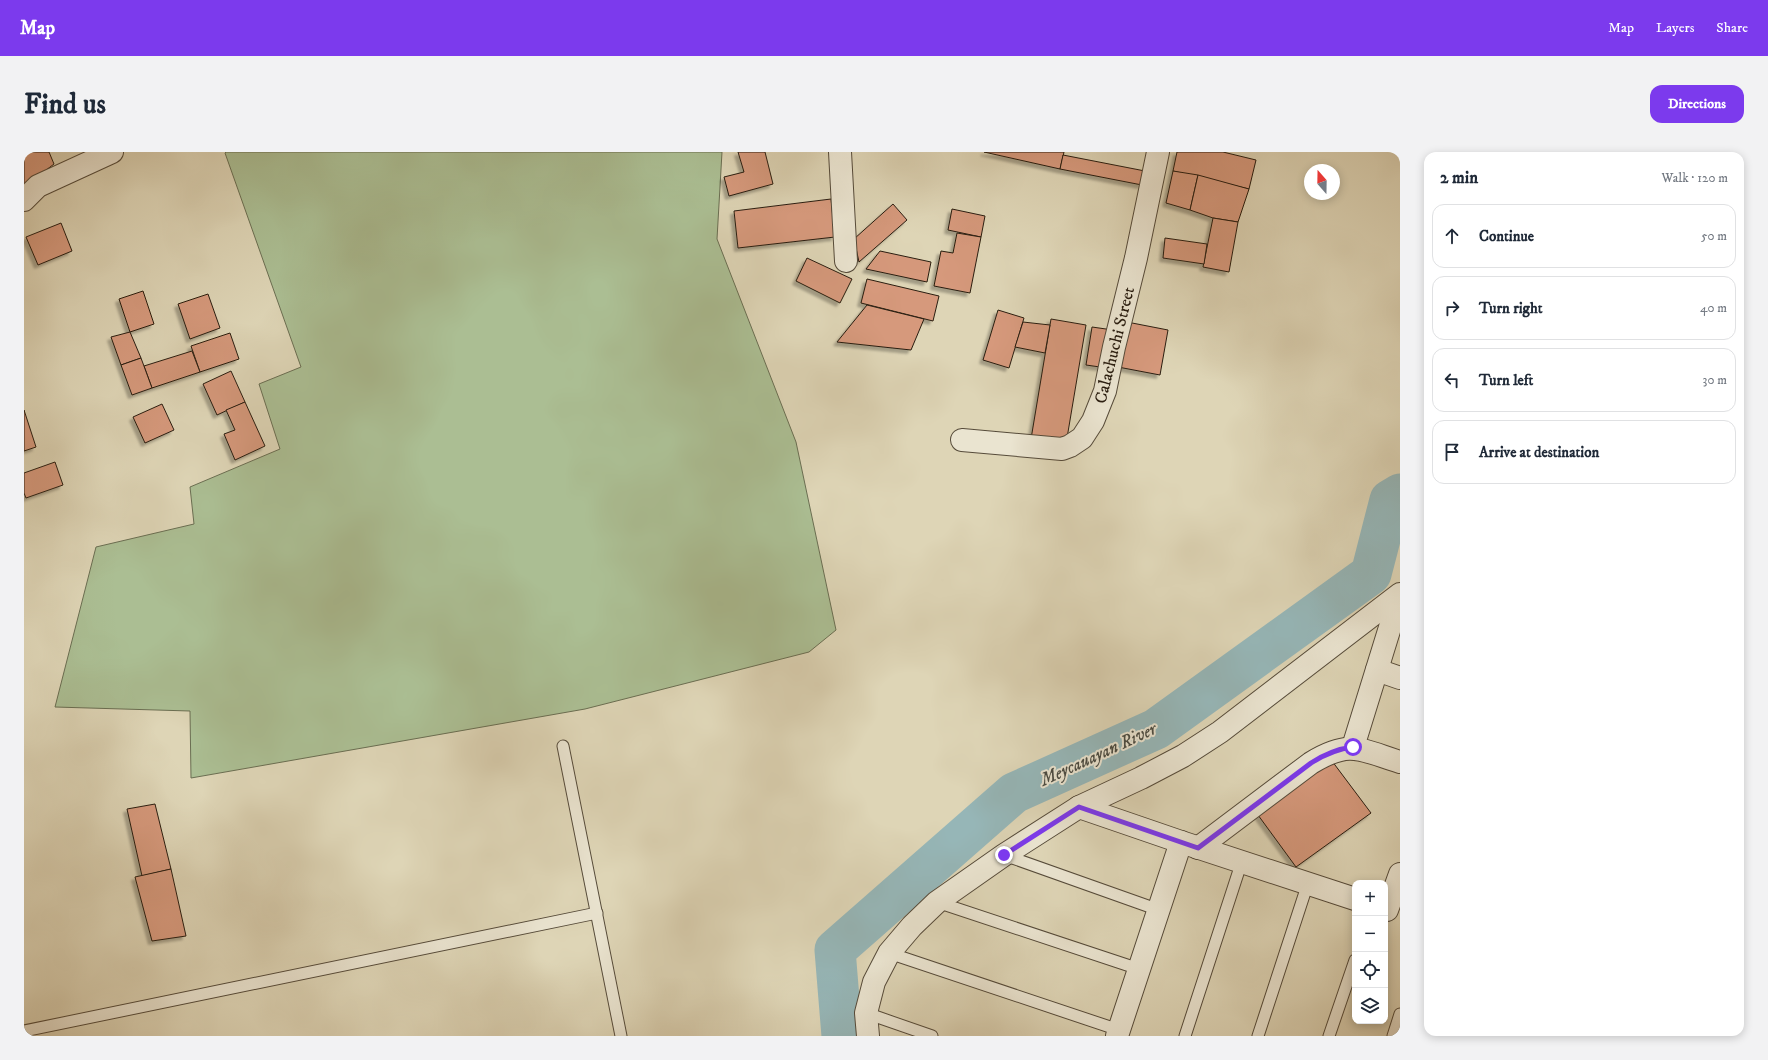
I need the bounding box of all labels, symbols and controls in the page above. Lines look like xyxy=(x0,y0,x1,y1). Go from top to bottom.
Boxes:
text: Map xyxy=(20,17,55,40)
text: Map xyxy=(1608,19,1634,37)
text: Layers xyxy=(1656,19,1694,37)
text: Share xyxy=(1716,19,1748,37)
button: Directions xyxy=(1650,85,1744,123)
text: Find us xyxy=(24,87,106,122)
north arrow xyxy=(1304,164,1340,200)
text: 2 min xyxy=(1440,167,1478,189)
text: Walk · 120 m xyxy=(1662,170,1728,186)
icon: ahead xyxy=(1441,225,1463,247)
text: Continue xyxy=(1479,227,1534,246)
text: 50 m xyxy=(1701,228,1727,244)
street label: Calachuchi Street xyxy=(1090,284,1140,406)
icon: right xyxy=(1441,297,1463,319)
text: Turn right xyxy=(1479,299,1542,318)
text: 40 m xyxy=(1700,300,1727,316)
icon: left xyxy=(1441,369,1463,391)
text: Turn left xyxy=(1479,371,1533,390)
text: 30 m xyxy=(1703,372,1727,388)
icon: arrive xyxy=(1441,441,1463,463)
text: Arrive at destination xyxy=(1479,443,1599,462)
water label: Meycauayan River xyxy=(1035,718,1162,792)
route start xyxy=(1344,738,1362,756)
route end xyxy=(995,846,1013,864)
map controls xyxy=(1352,880,1388,1024)
button: + xyxy=(1352,880,1388,916)
button: − xyxy=(1352,916,1388,952)
button: locate xyxy=(1352,952,1388,988)
button: layers xyxy=(1352,988,1388,1024)

